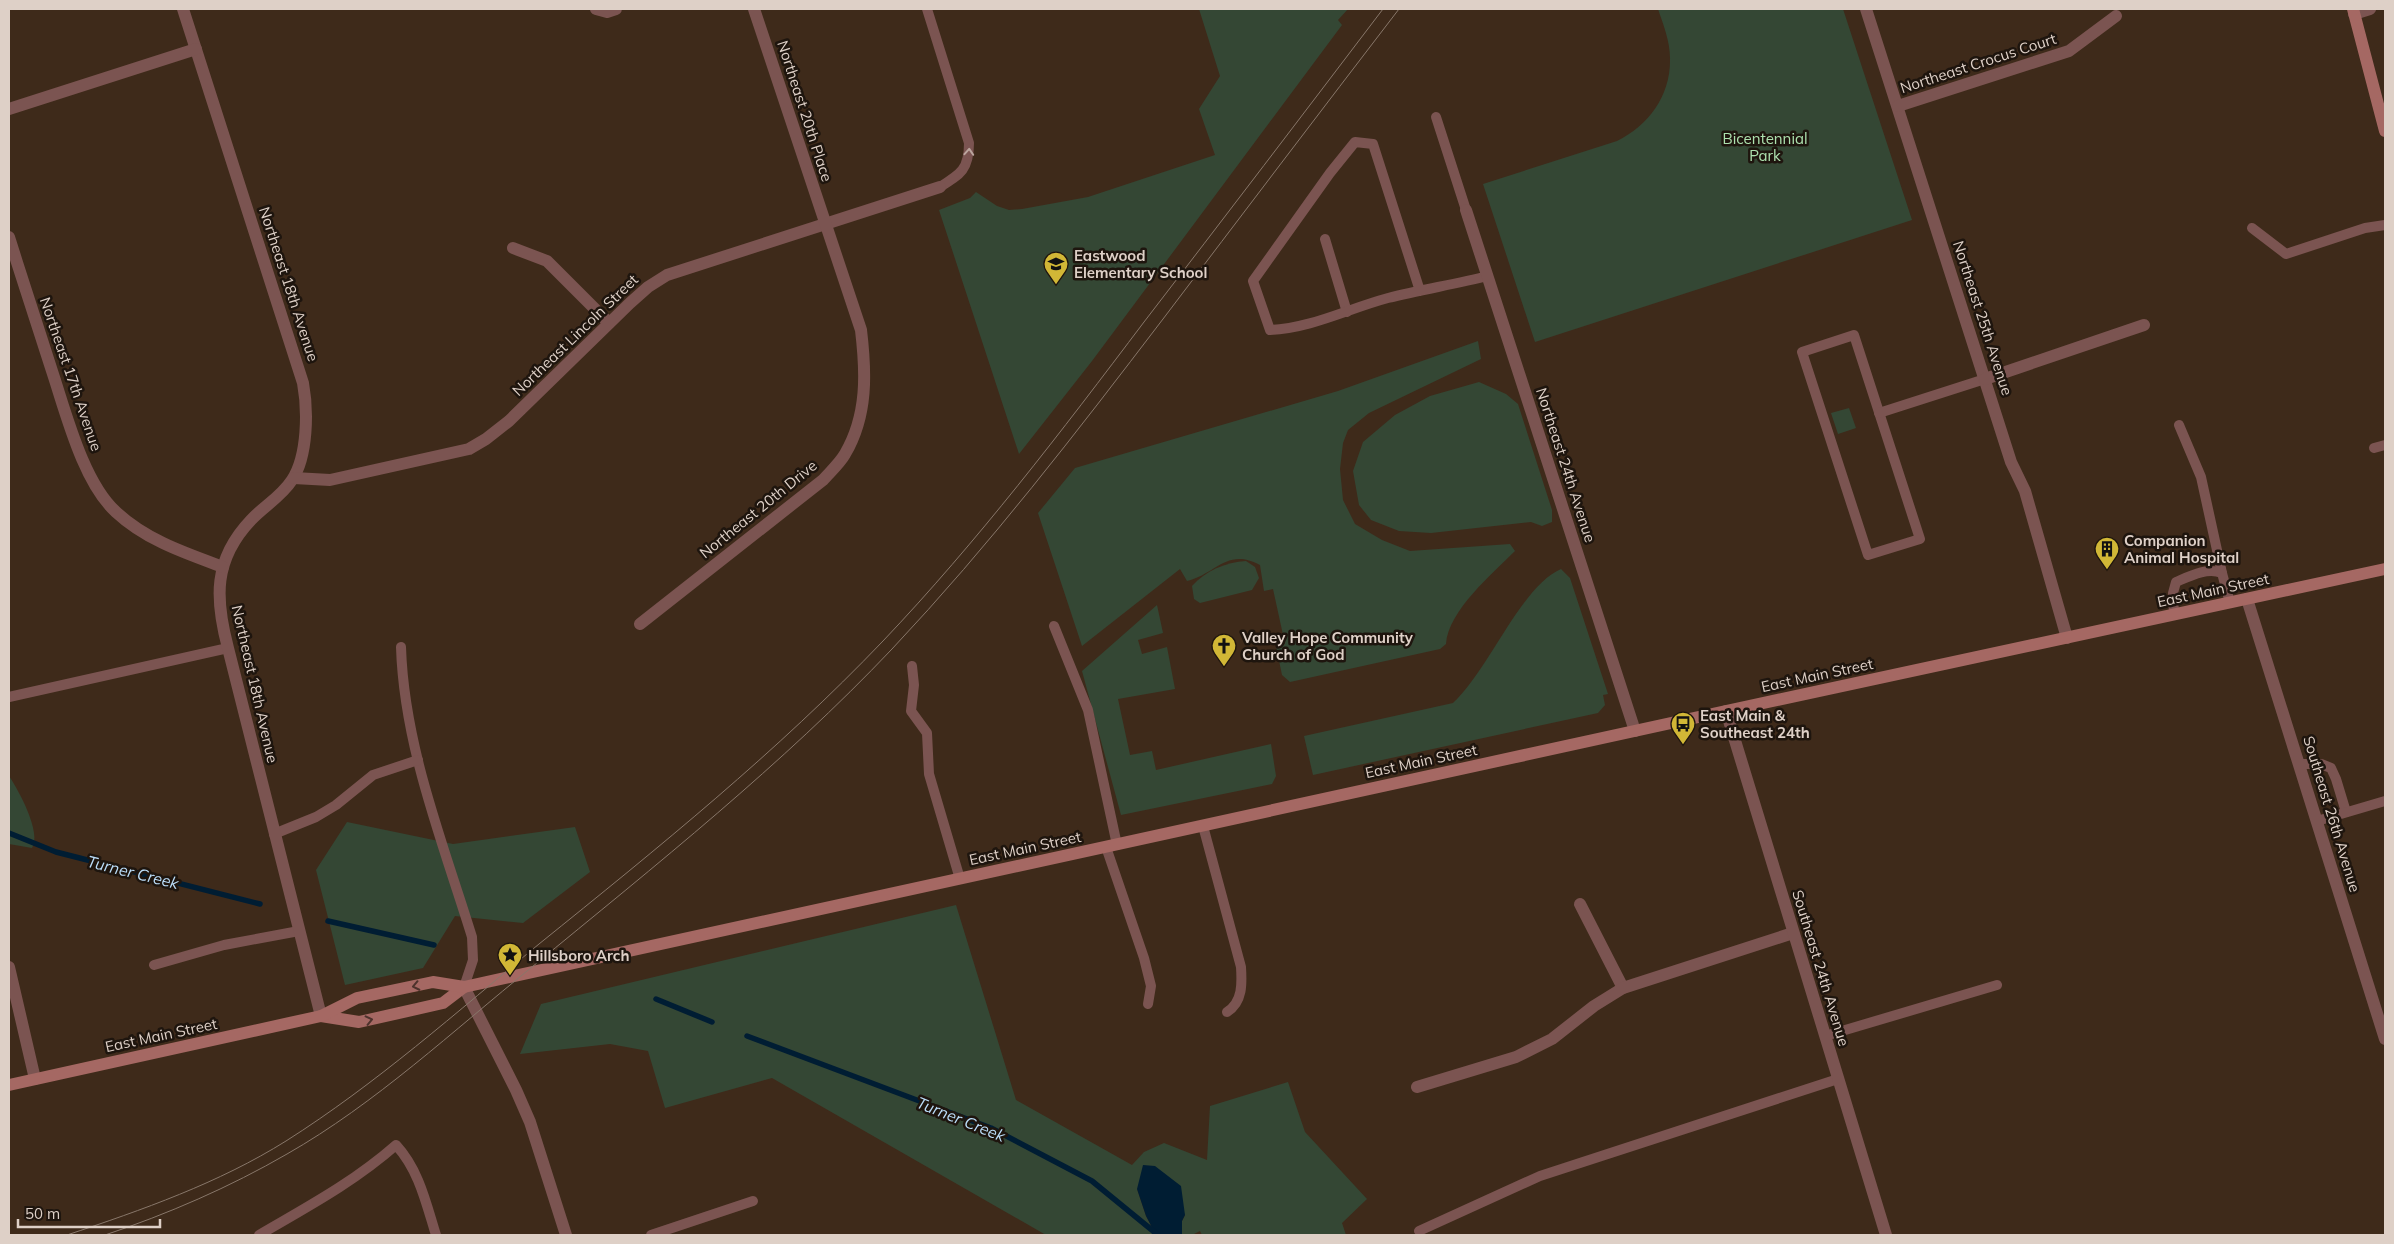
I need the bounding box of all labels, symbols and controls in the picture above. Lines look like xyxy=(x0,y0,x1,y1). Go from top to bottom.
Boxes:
street label: Northeast Crocus Court xyxy=(1898,29,2058,97)
street label: Northeast 20th Place xyxy=(773,38,837,184)
park label: Bicentennial Park xyxy=(1722,129,1808,165)
one-way arrow xyxy=(963,147,974,155)
street label: Northeast 18th Avenue xyxy=(255,204,323,364)
street label: Northeast 25th Avenue xyxy=(1949,238,2017,398)
place label: Eastwood Elementary School xyxy=(1074,246,1207,282)
school or university icon: Eastwood Elementary School xyxy=(1043,251,1069,285)
street label: Northeast Lincoln Street xyxy=(508,270,642,400)
street label: Northeast 17th Avenue xyxy=(36,295,106,453)
street label: Northeast 24th Avenue xyxy=(1532,385,1600,545)
street label: Northeast 20th Drive xyxy=(695,456,821,562)
place label: Companion Animal Hospital xyxy=(2124,531,2239,567)
building icon: Companion Animal Hospital xyxy=(2094,536,2120,570)
street label: East Main Street xyxy=(2155,569,2271,611)
street label: Northeast 18th Avenue xyxy=(228,603,282,765)
place label: Valley Hope Community Church of God xyxy=(1241,628,1414,664)
church icon: Valley Hope Community Church of God xyxy=(1211,633,1237,667)
street label: East Main Street xyxy=(1759,654,1875,696)
place label: East Main & Southeast 24th xyxy=(1700,706,1810,742)
bus stop icon: East Main & Southeast 24th xyxy=(1670,711,1696,745)
street label: Southeast 26th Avenue xyxy=(2299,734,2365,894)
street label: East Main Street xyxy=(1363,740,1479,782)
street label: East Main Street xyxy=(967,827,1083,869)
water label: Turner Creek xyxy=(85,851,182,893)
street label: Southeast 24th Avenue xyxy=(1788,888,1854,1048)
place icon: Hillsboro Arch xyxy=(497,942,523,976)
place label: Hillsboro Arch xyxy=(528,946,629,965)
one-way arrow xyxy=(411,980,420,991)
street label: East Main Street xyxy=(103,1014,219,1056)
one-way arrow xyxy=(364,1015,373,1026)
water label: Turner Creek xyxy=(914,1092,1009,1146)
scale bar xyxy=(18,1196,160,1228)
text: 50 m xyxy=(25,1204,60,1223)

